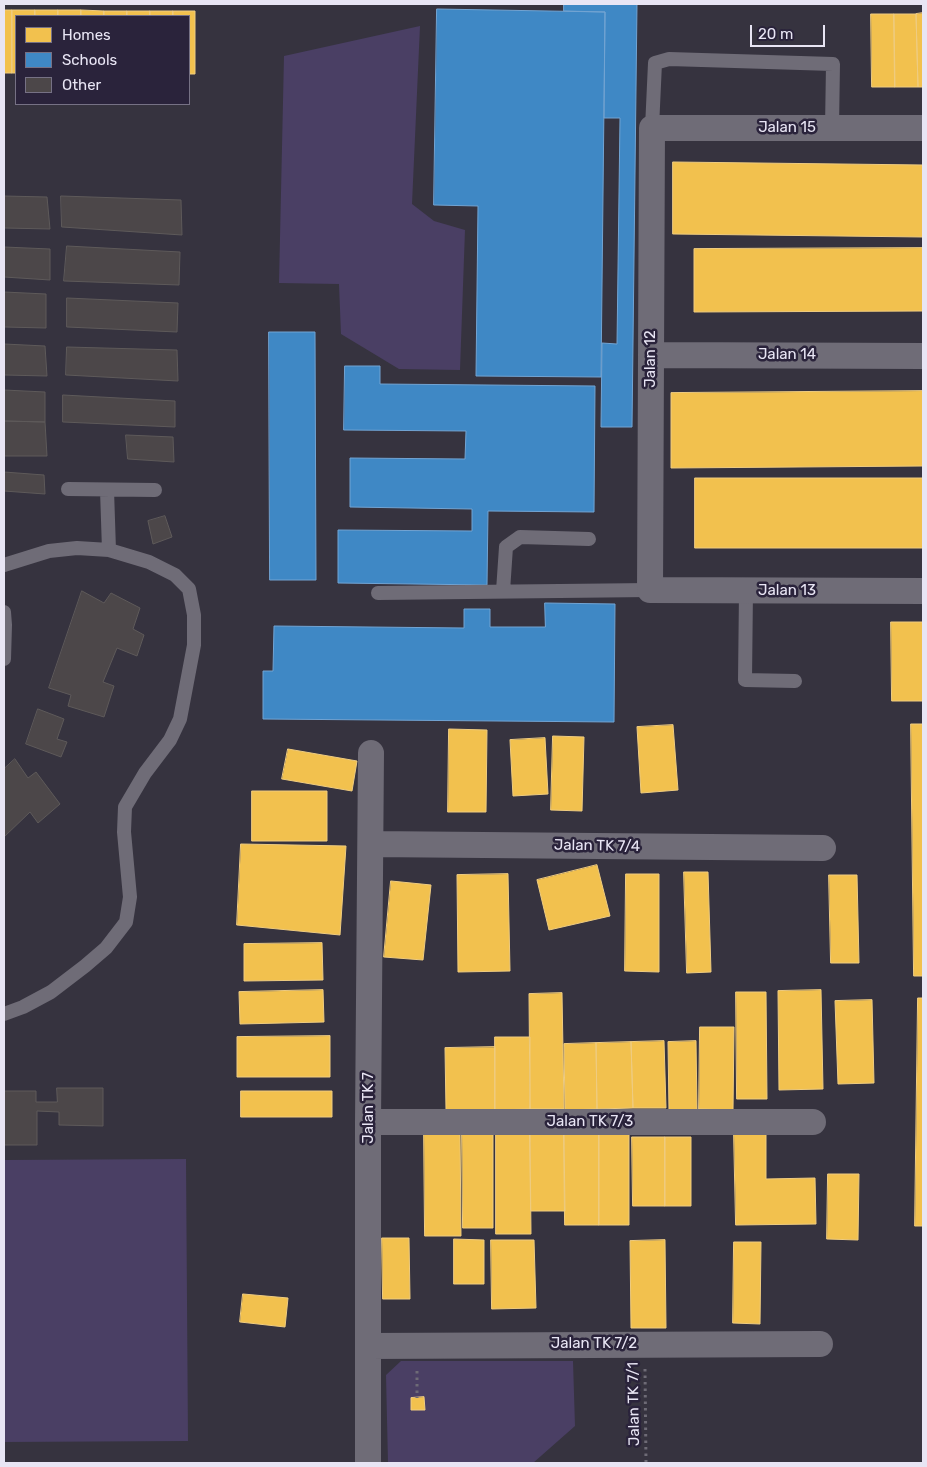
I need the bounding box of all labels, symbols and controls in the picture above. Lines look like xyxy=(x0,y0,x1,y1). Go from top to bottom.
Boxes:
legend xyxy=(15,15,190,105)
scale bar xyxy=(752,15,827,47)
text: 20 m xyxy=(758,25,793,43)
text: Homes xyxy=(62,26,111,44)
text: Schools xyxy=(62,51,117,69)
text: Other xyxy=(62,76,101,94)
street label: Jalan 15 xyxy=(758,119,816,137)
street label: Jalan 12 xyxy=(642,330,660,388)
street label: Jalan 14 xyxy=(758,346,816,364)
street label: Jalan 13 xyxy=(758,582,816,600)
street label: Jalan TK 7/4 xyxy=(554,836,640,856)
street label: Jalan TK 7 xyxy=(360,1072,378,1144)
street label: Jalan TK 7/3 xyxy=(547,1113,633,1131)
street label: Jalan TK 7/2 xyxy=(551,1335,637,1353)
street label: Jalan TK 7/1 xyxy=(624,1362,644,1446)

